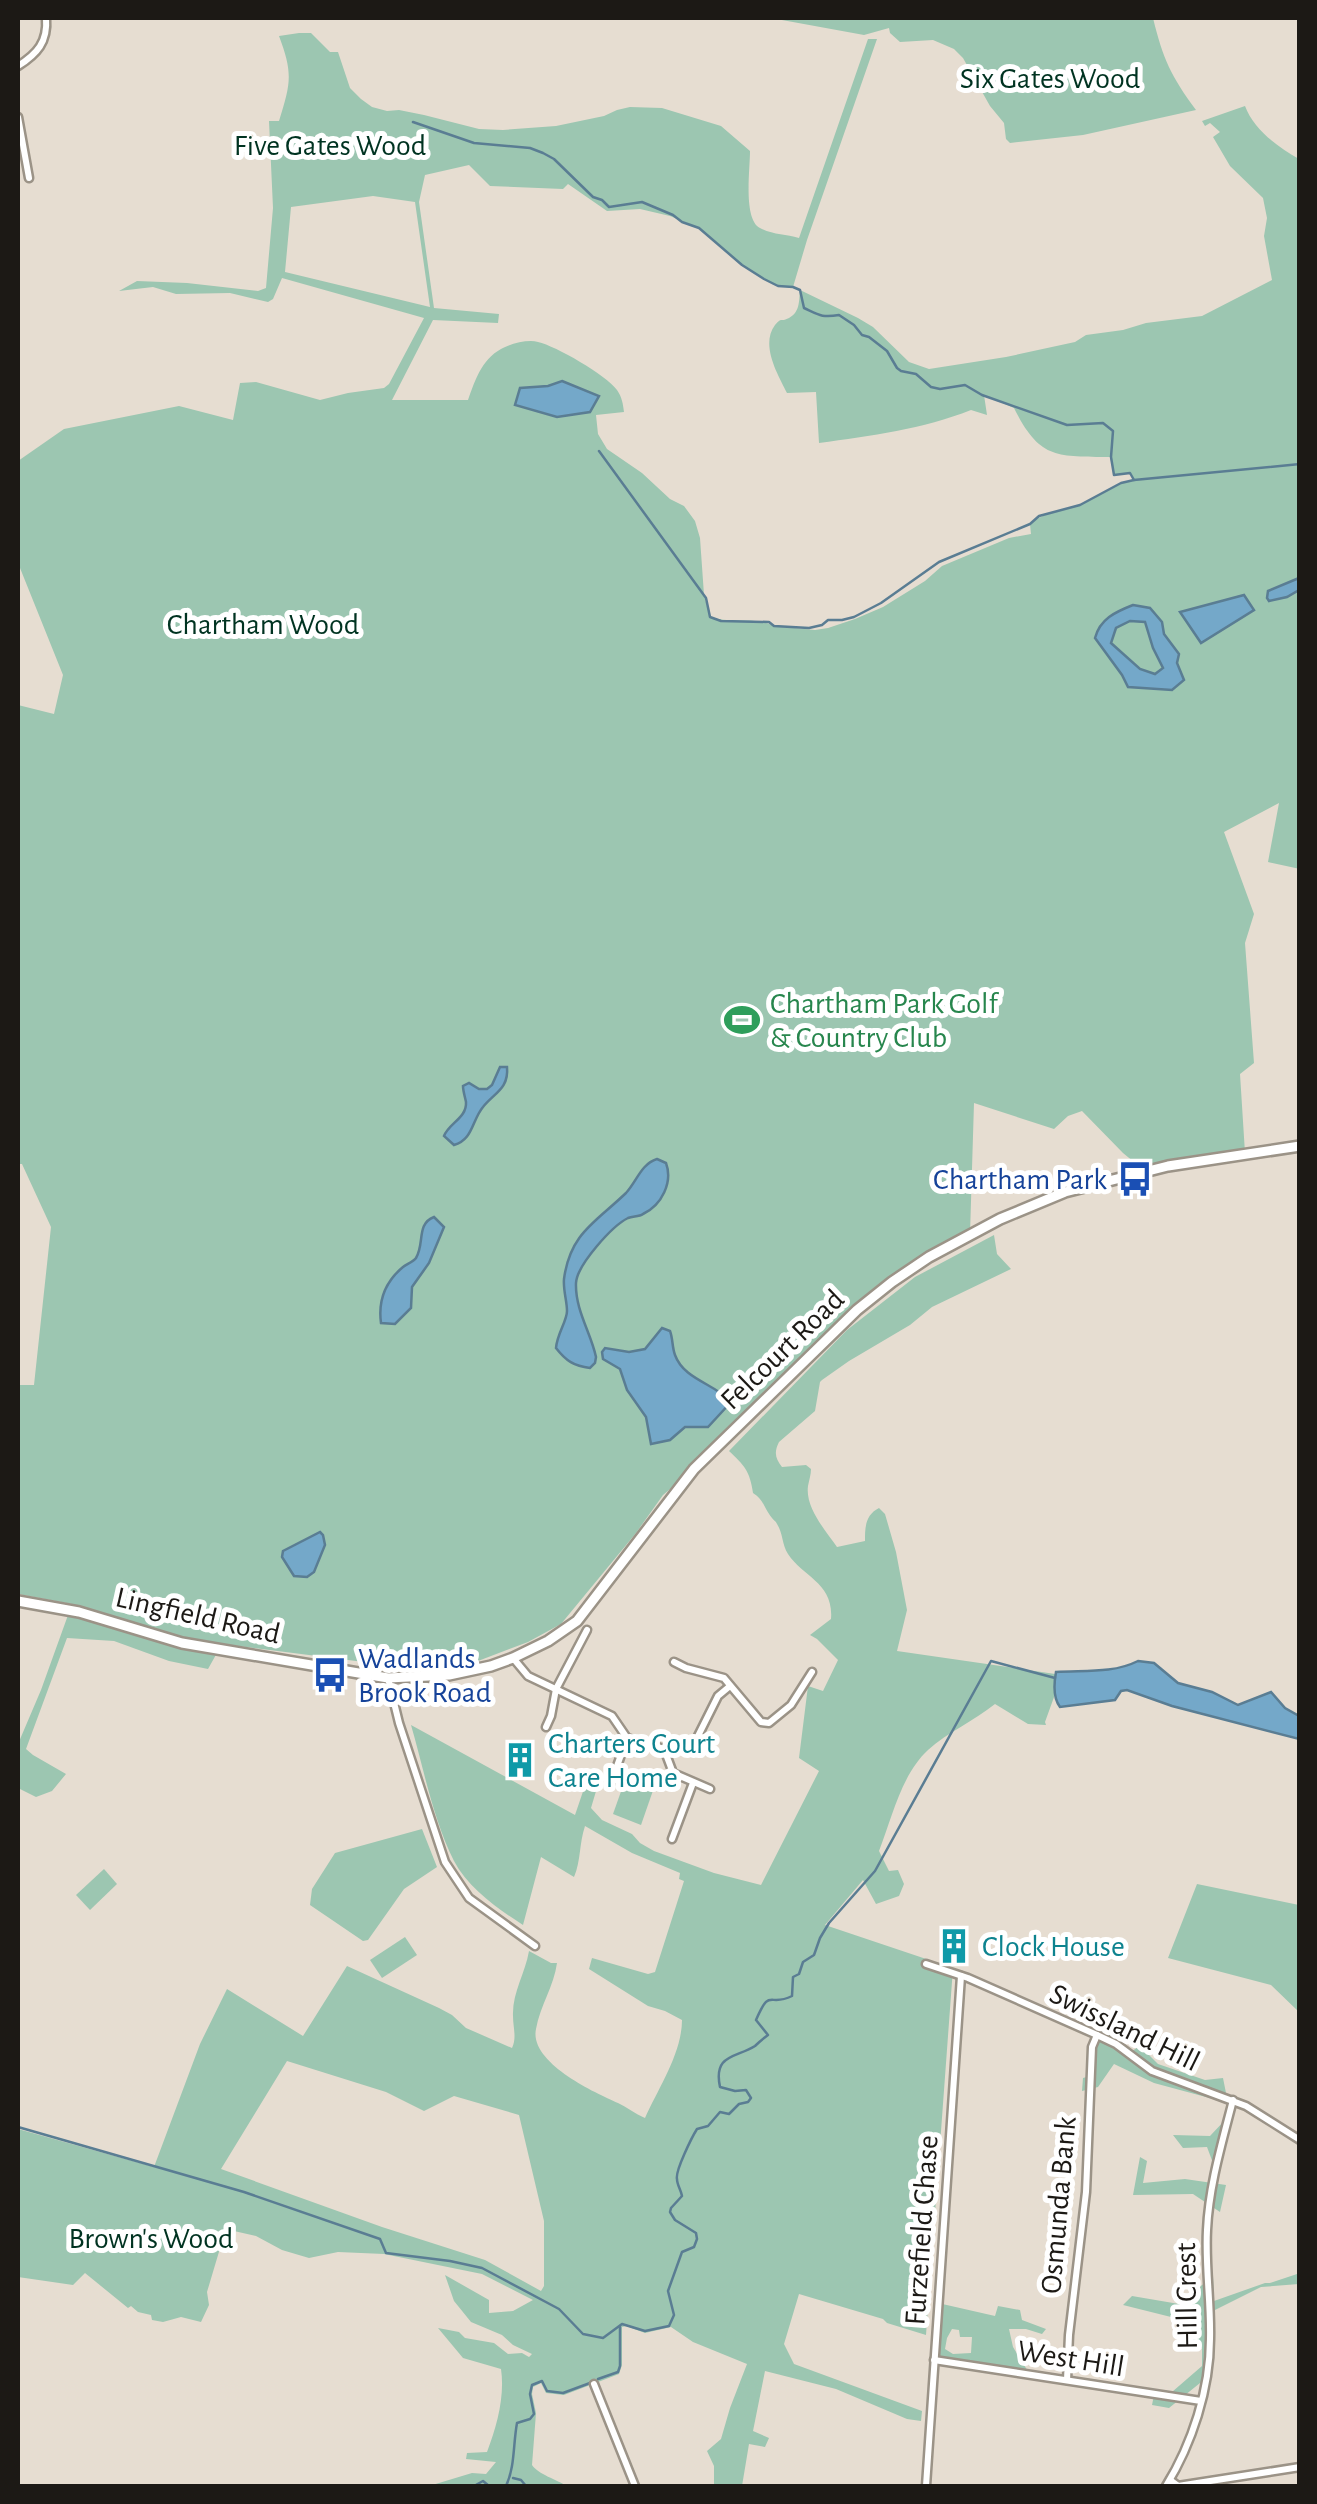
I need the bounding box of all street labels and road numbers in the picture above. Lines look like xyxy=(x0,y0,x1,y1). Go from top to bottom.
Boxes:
street label: Felcourt Road xyxy=(715,1284,850,1416)
street label: Lingfield Road xyxy=(113,1582,283,1649)
street label: Swissland Hill xyxy=(1045,1979,1204,2077)
street label: Osmunda Bank xyxy=(1036,2115,1082,2295)
street label: Furzefield Chase xyxy=(900,2134,944,2326)
street label: Hill Crest xyxy=(1171,2242,1203,2350)
street label: West Hill xyxy=(1015,2336,1126,2382)

